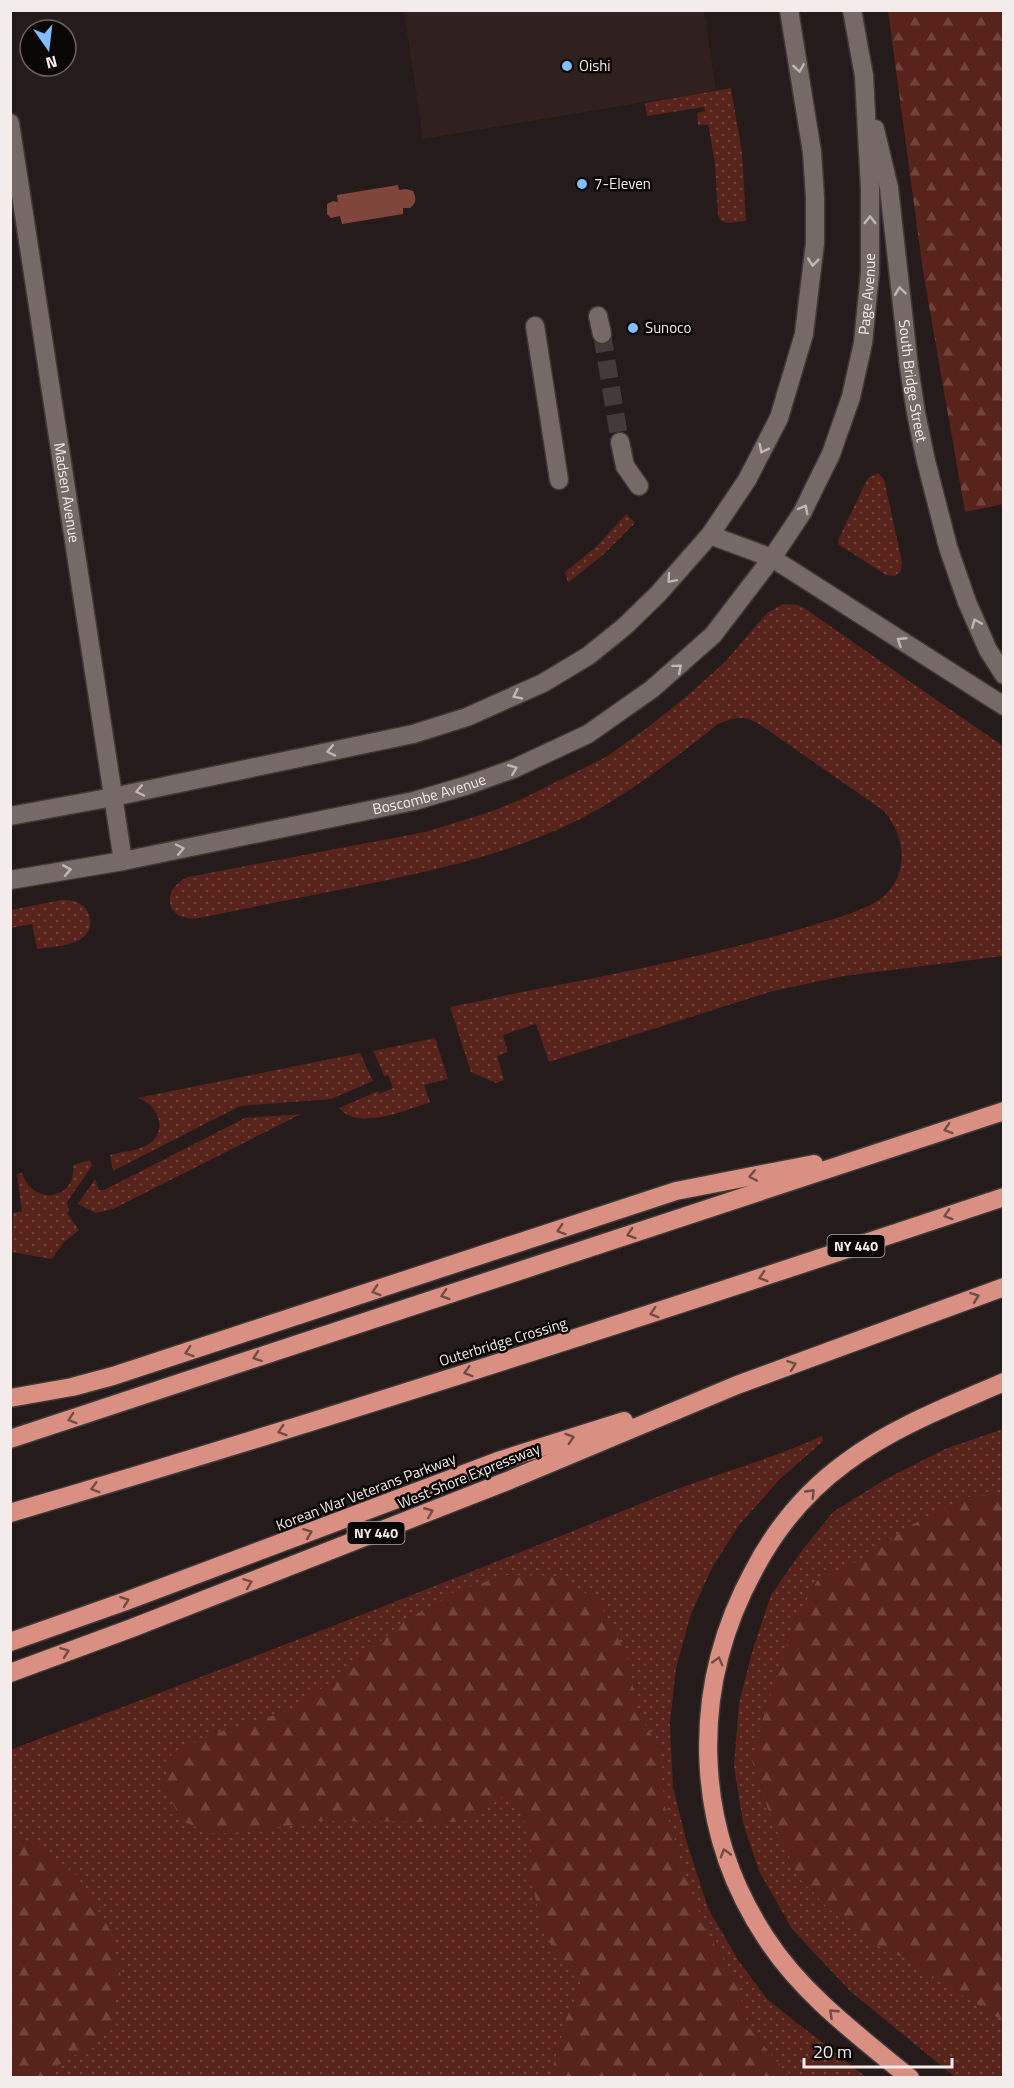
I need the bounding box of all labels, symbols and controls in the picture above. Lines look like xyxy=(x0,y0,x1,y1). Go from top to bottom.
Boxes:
north arrow xyxy=(18,18,78,78)
text: N xyxy=(43,50,60,76)
place label: Oishi xyxy=(579,54,611,77)
marker: Oishi xyxy=(560,59,574,73)
one-way arrow xyxy=(792,64,804,73)
place label: 7-Eleven xyxy=(594,172,651,195)
marker: 7-Eleven xyxy=(575,177,589,191)
one-way arrow xyxy=(864,216,876,225)
street label: Page Avenue xyxy=(852,253,881,336)
one-way arrow xyxy=(807,258,820,267)
one-way arrow xyxy=(895,287,907,296)
place label: Sunoco xyxy=(645,316,692,339)
street label: South Bridge Street xyxy=(893,318,934,445)
marker: Sunoco xyxy=(626,321,640,335)
street label: Madsen Avenue xyxy=(48,441,86,544)
one-way arrow xyxy=(759,443,770,453)
one-way arrow xyxy=(797,504,808,515)
one-way arrow xyxy=(667,572,678,583)
one-way arrow xyxy=(972,619,984,630)
one-way arrow xyxy=(897,636,907,648)
one-way arrow xyxy=(671,664,682,675)
one-way arrow xyxy=(512,688,523,700)
one-way arrow xyxy=(326,744,336,757)
one-way arrow xyxy=(506,764,517,776)
street label: Boscombe Avenue xyxy=(370,767,489,820)
one-way arrow xyxy=(135,784,145,797)
one-way arrow xyxy=(175,843,185,856)
one-way arrow xyxy=(62,865,71,877)
one-way arrow xyxy=(943,1122,954,1135)
one-way arrow xyxy=(748,1169,758,1182)
one-way arrow xyxy=(943,1208,954,1220)
one-way arrow xyxy=(556,1222,567,1235)
one-way arrow xyxy=(626,1227,637,1239)
road number: NY 440 xyxy=(828,1235,884,1257)
one-way arrow xyxy=(758,1269,769,1282)
one-way arrow xyxy=(371,1284,382,1296)
one-way arrow xyxy=(440,1287,451,1300)
one-way arrow xyxy=(970,1292,980,1305)
one-way arrow xyxy=(649,1306,660,1318)
street label: Outerbridge Crossing xyxy=(436,1311,570,1372)
one-way arrow xyxy=(184,1345,195,1357)
one-way arrow xyxy=(252,1350,263,1363)
one-way arrow xyxy=(787,1359,797,1372)
one-way arrow xyxy=(463,1365,474,1377)
one-way arrow xyxy=(67,1412,78,1424)
one-way arrow xyxy=(277,1424,288,1436)
one-way arrow xyxy=(564,1433,575,1445)
street label: West Shore Expressway xyxy=(394,1436,543,1515)
street label: Korean War Veterans Parkway xyxy=(272,1447,459,1537)
one-way arrow xyxy=(91,1481,101,1493)
one-way arrow xyxy=(804,1489,815,1499)
one-way arrow xyxy=(423,1507,434,1519)
road number: NY 440 xyxy=(348,1522,404,1544)
one-way arrow xyxy=(302,1528,313,1540)
one-way arrow xyxy=(241,1578,252,1590)
one-way arrow xyxy=(119,1596,130,1609)
one-way arrow xyxy=(60,1647,70,1660)
one-way arrow xyxy=(711,1656,723,1667)
one-way arrow xyxy=(720,1848,732,1859)
one-way arrow xyxy=(829,2009,840,2020)
scale bar xyxy=(804,2031,952,2069)
text: 20 m xyxy=(813,2038,852,2065)

